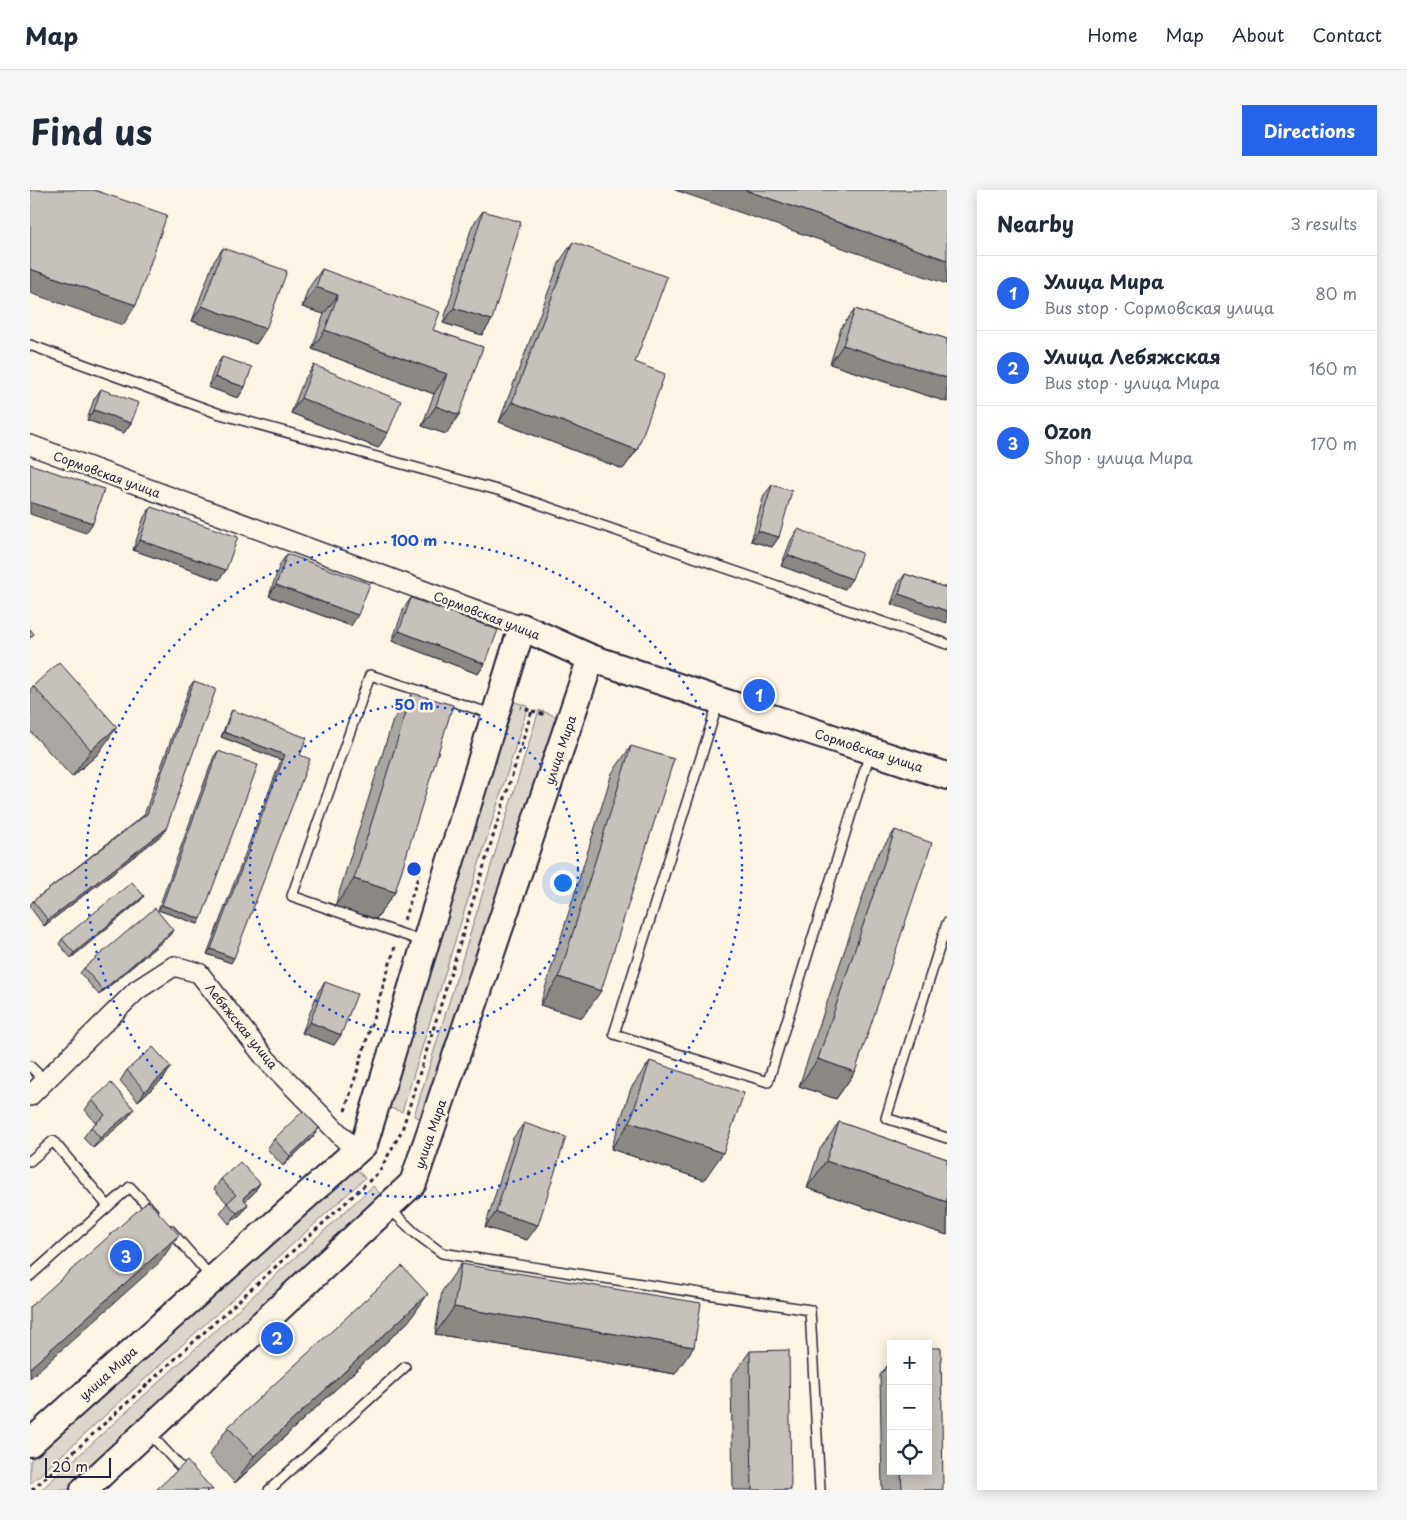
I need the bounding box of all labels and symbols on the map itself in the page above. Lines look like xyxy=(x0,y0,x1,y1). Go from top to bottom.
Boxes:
street label: Сормовская улица xyxy=(51,446,164,502)
text: 100 m xyxy=(391,528,437,551)
street label: Сормовская улица xyxy=(431,586,543,644)
pin: 1 xyxy=(743,676,775,714)
text: 50 m xyxy=(395,692,433,715)
street label: улица Мира xyxy=(540,712,580,787)
street label: Сормовская улица xyxy=(813,724,926,776)
centre of rings xyxy=(405,860,423,878)
your location xyxy=(550,870,576,896)
street label: Лебяжская улица xyxy=(202,979,282,1073)
street label: улица Мира xyxy=(410,1096,450,1171)
pin: 3 xyxy=(110,1237,142,1275)
pin: 2 xyxy=(261,1319,293,1357)
street label: улица Мира xyxy=(75,1342,141,1404)
scale bar xyxy=(45,1455,111,1478)

